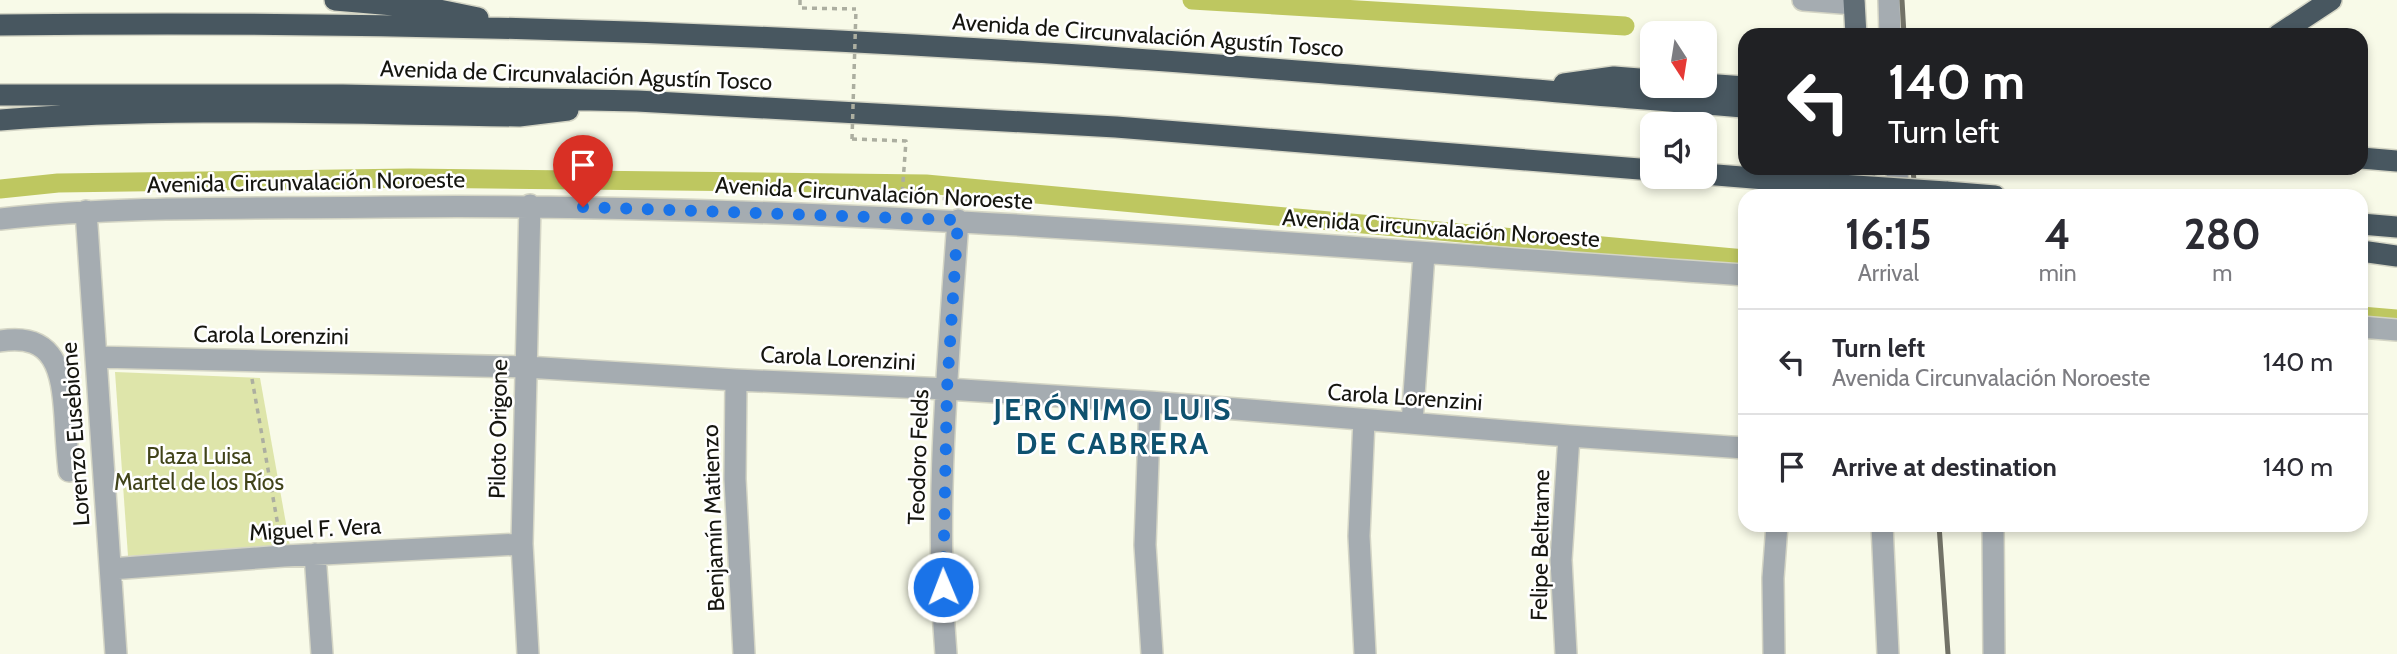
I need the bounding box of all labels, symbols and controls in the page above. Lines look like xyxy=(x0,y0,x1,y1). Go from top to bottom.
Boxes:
street label: Avenida de Circunvalación Agustín Tosco xyxy=(951,7,1345,63)
north arrow xyxy=(1640,21,1717,98)
map controls xyxy=(1640,21,1717,189)
text: 140 m xyxy=(1888,52,2025,111)
street label: Avenida de Circunvalación Agustín Tosco xyxy=(379,54,773,96)
icon: left xyxy=(1773,56,1864,147)
button: sound xyxy=(1640,112,1717,189)
text: Turn left xyxy=(1888,112,1999,151)
pin xyxy=(553,135,613,207)
icon: arrive xyxy=(564,146,602,184)
street label: Avenida Circunvalación Noroeste xyxy=(147,165,466,199)
street label: Avenida Circunvalación Noroeste xyxy=(714,171,1034,215)
street label: Avenida Circunvalación Noroeste xyxy=(1281,203,1601,253)
text: 16:15 xyxy=(1845,208,1932,260)
text: 4 xyxy=(2045,208,2071,260)
text: 280 xyxy=(2184,208,2261,260)
text: Arrival xyxy=(1858,259,1919,287)
text: min xyxy=(2039,259,2077,287)
text: m xyxy=(2212,259,2232,287)
street label: Carola Lorenzini xyxy=(193,320,349,350)
text: Turn left xyxy=(1832,332,1925,364)
street label: Carola Lorenzini xyxy=(760,340,916,376)
street label: Lorenzo Eusebione xyxy=(55,341,95,527)
icon: left xyxy=(1773,343,1811,381)
text: 140 m xyxy=(2263,346,2333,378)
street label: Piloto Origone xyxy=(483,359,513,499)
text: Avenida Circunvalación Noroeste xyxy=(1832,364,2150,392)
street label: Carola Lorenzini xyxy=(1326,378,1484,416)
street label: Teodoro Felds xyxy=(902,389,934,525)
district label: JERÓNIMO LUIS DE CABRERA xyxy=(992,391,1233,462)
street label: Benjamín Matienzo xyxy=(696,424,730,612)
park label: Plaza Luisa Martel de los Ríos xyxy=(114,442,284,496)
icon: arrive xyxy=(1773,448,1811,486)
text: Arrive at destination xyxy=(1832,451,2057,483)
text: 140 m xyxy=(2263,451,2333,483)
street label: Felipe Beltrame xyxy=(1525,469,1555,621)
street label: Miguel F. Vera xyxy=(248,512,382,546)
position arrow xyxy=(906,550,980,624)

